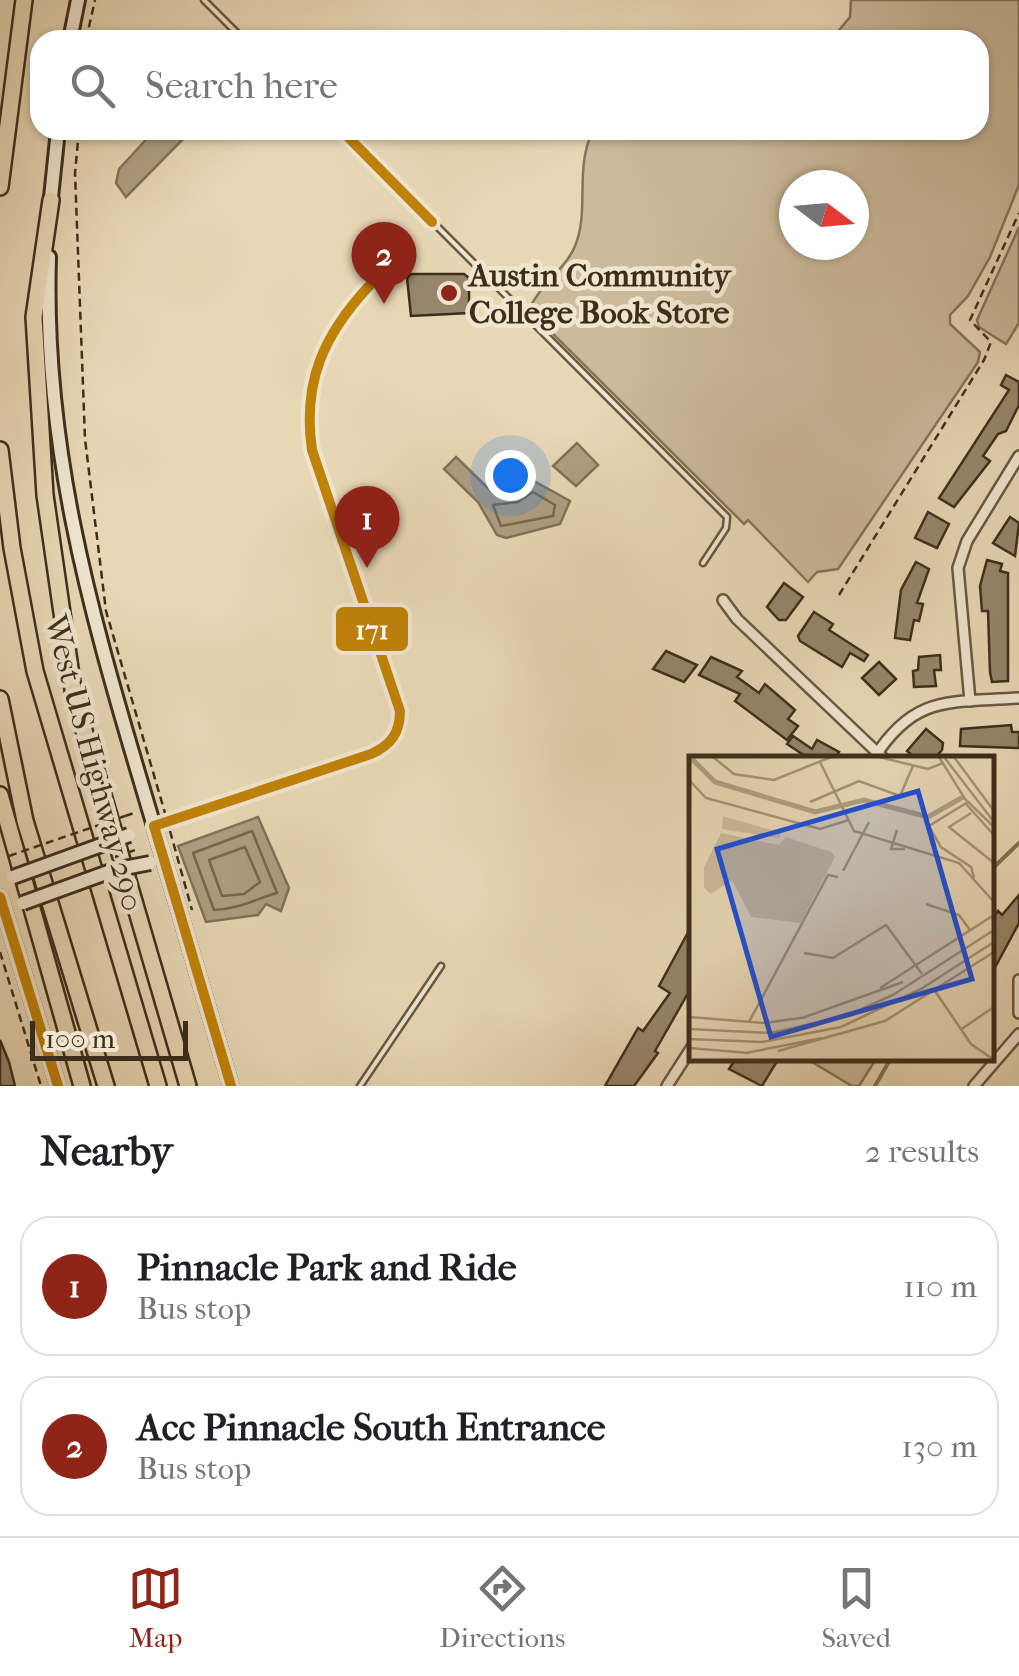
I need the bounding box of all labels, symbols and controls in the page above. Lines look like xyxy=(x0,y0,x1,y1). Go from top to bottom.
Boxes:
search box xyxy=(30,30,989,140)
icon: search xyxy=(65,58,120,113)
text: Search here xyxy=(145,63,338,108)
north arrow xyxy=(779,170,869,260)
pin: 2 xyxy=(352,222,416,304)
place label: Austin Community College Book Store xyxy=(467,257,733,331)
marker: Austin Community College Book Store xyxy=(438,282,460,304)
your location xyxy=(485,450,536,501)
pin: 1 xyxy=(334,486,400,568)
line badge: 171 xyxy=(334,605,410,653)
street label: West US Highway 290 xyxy=(36,610,151,915)
text: 171 xyxy=(355,613,389,646)
inset map xyxy=(689,756,994,1061)
scale bar xyxy=(30,1016,188,1060)
text: 100 m xyxy=(45,1022,115,1055)
text: Nearby xyxy=(40,1127,172,1176)
text: 2 results xyxy=(865,1133,979,1170)
text: Pinnacle Park and Ride xyxy=(137,1245,517,1290)
text: 1 xyxy=(69,1268,80,1305)
text: 110 m xyxy=(903,1268,977,1305)
text: Bus stop xyxy=(137,1290,251,1327)
text: Acc Pinnacle South Entrance xyxy=(137,1405,606,1450)
text: 2 xyxy=(66,1428,83,1465)
text: 130 m xyxy=(901,1428,977,1465)
text: Bus stop xyxy=(137,1450,251,1487)
tab: Map xyxy=(128,1561,183,1654)
tab: Directions xyxy=(439,1561,565,1654)
tab: Saved xyxy=(821,1561,891,1654)

